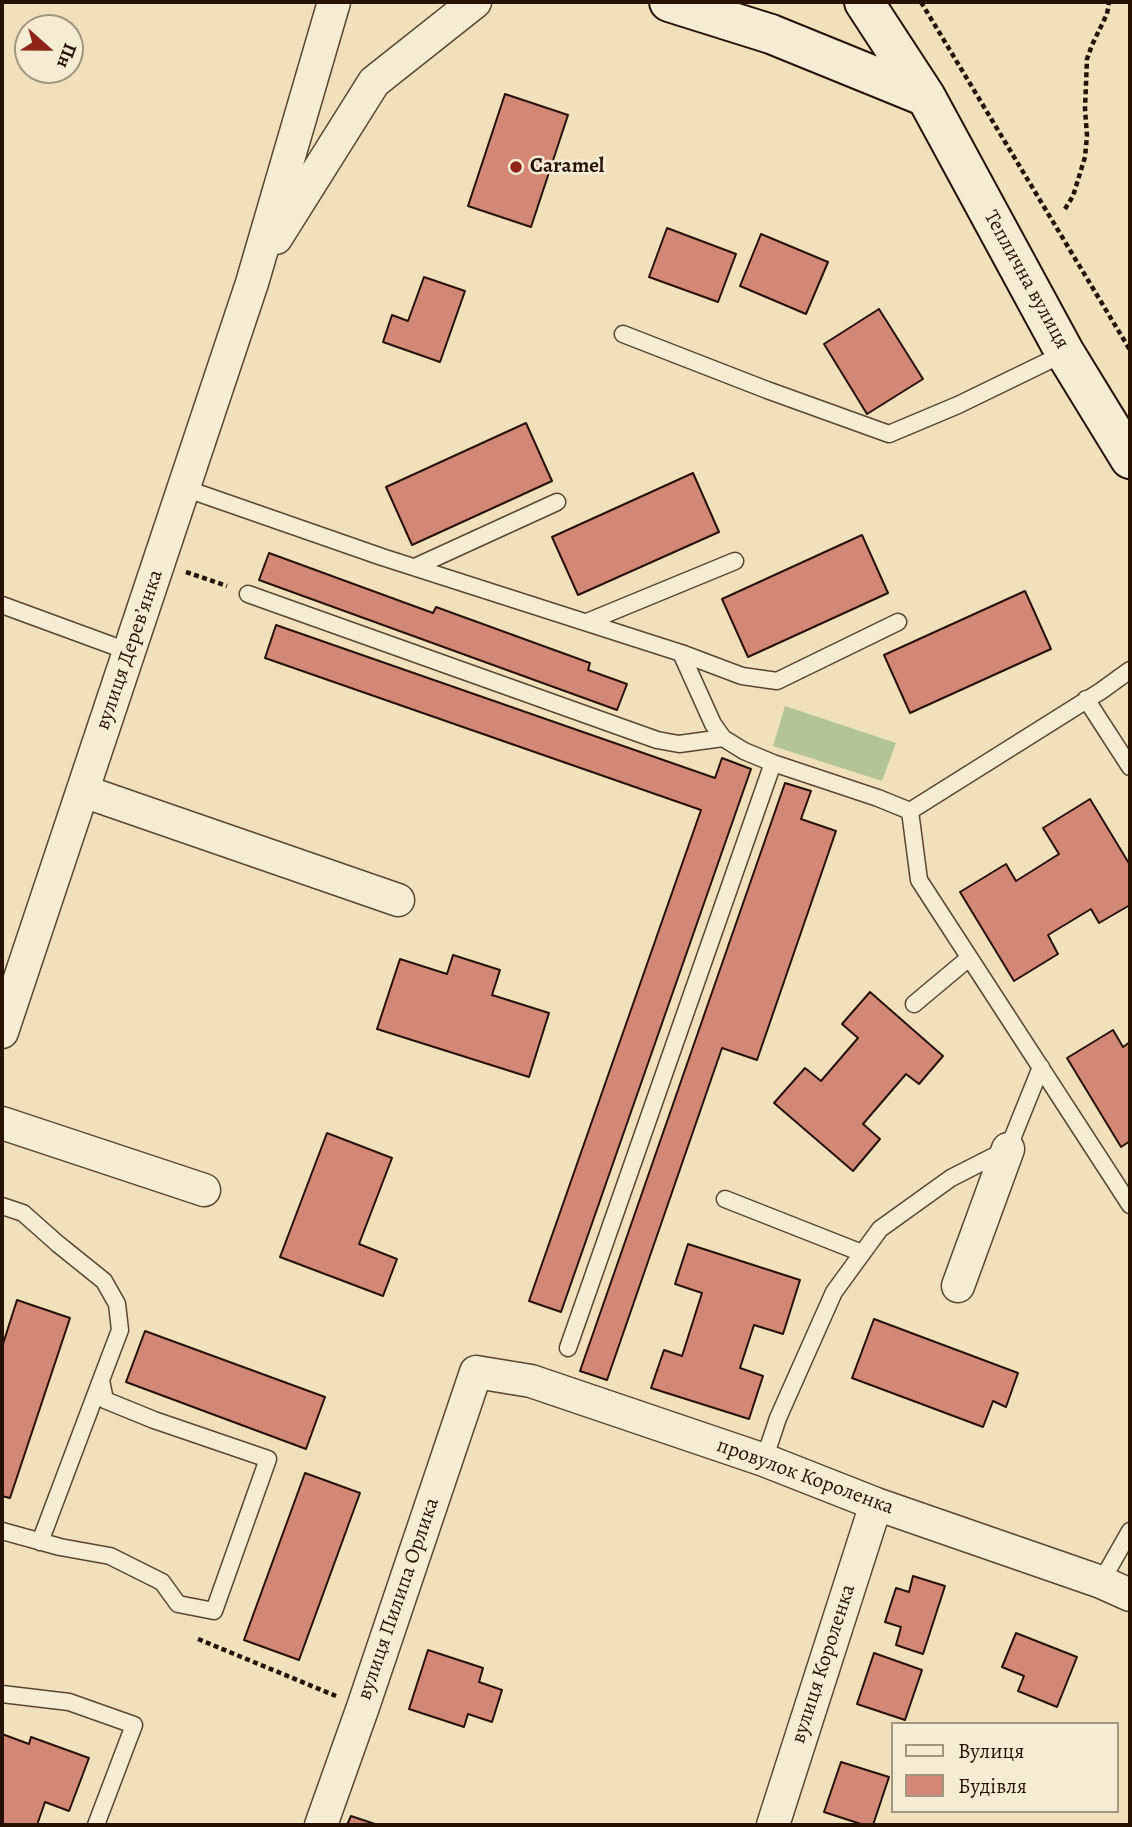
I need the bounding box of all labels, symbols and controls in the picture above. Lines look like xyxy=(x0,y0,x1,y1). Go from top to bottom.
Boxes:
north arrow xyxy=(14,14,84,84)
text: Пн xyxy=(50,40,83,72)
place label: Caramel xyxy=(530,154,604,180)
marker: Caramel xyxy=(508,159,524,175)
street label: Теплична вулиця xyxy=(977,206,1075,354)
street label: вулиця Деревʼянка xyxy=(91,566,169,734)
street label: провулок Короленка xyxy=(713,1433,897,1521)
street label: вулиця Пилипа Орлика xyxy=(353,1495,445,1703)
street label: вулиця Короленка xyxy=(786,1581,862,1747)
legend xyxy=(890,1722,1118,1813)
text: Вулиця xyxy=(958,1737,1024,1765)
text: Будівля xyxy=(958,1772,1027,1800)

